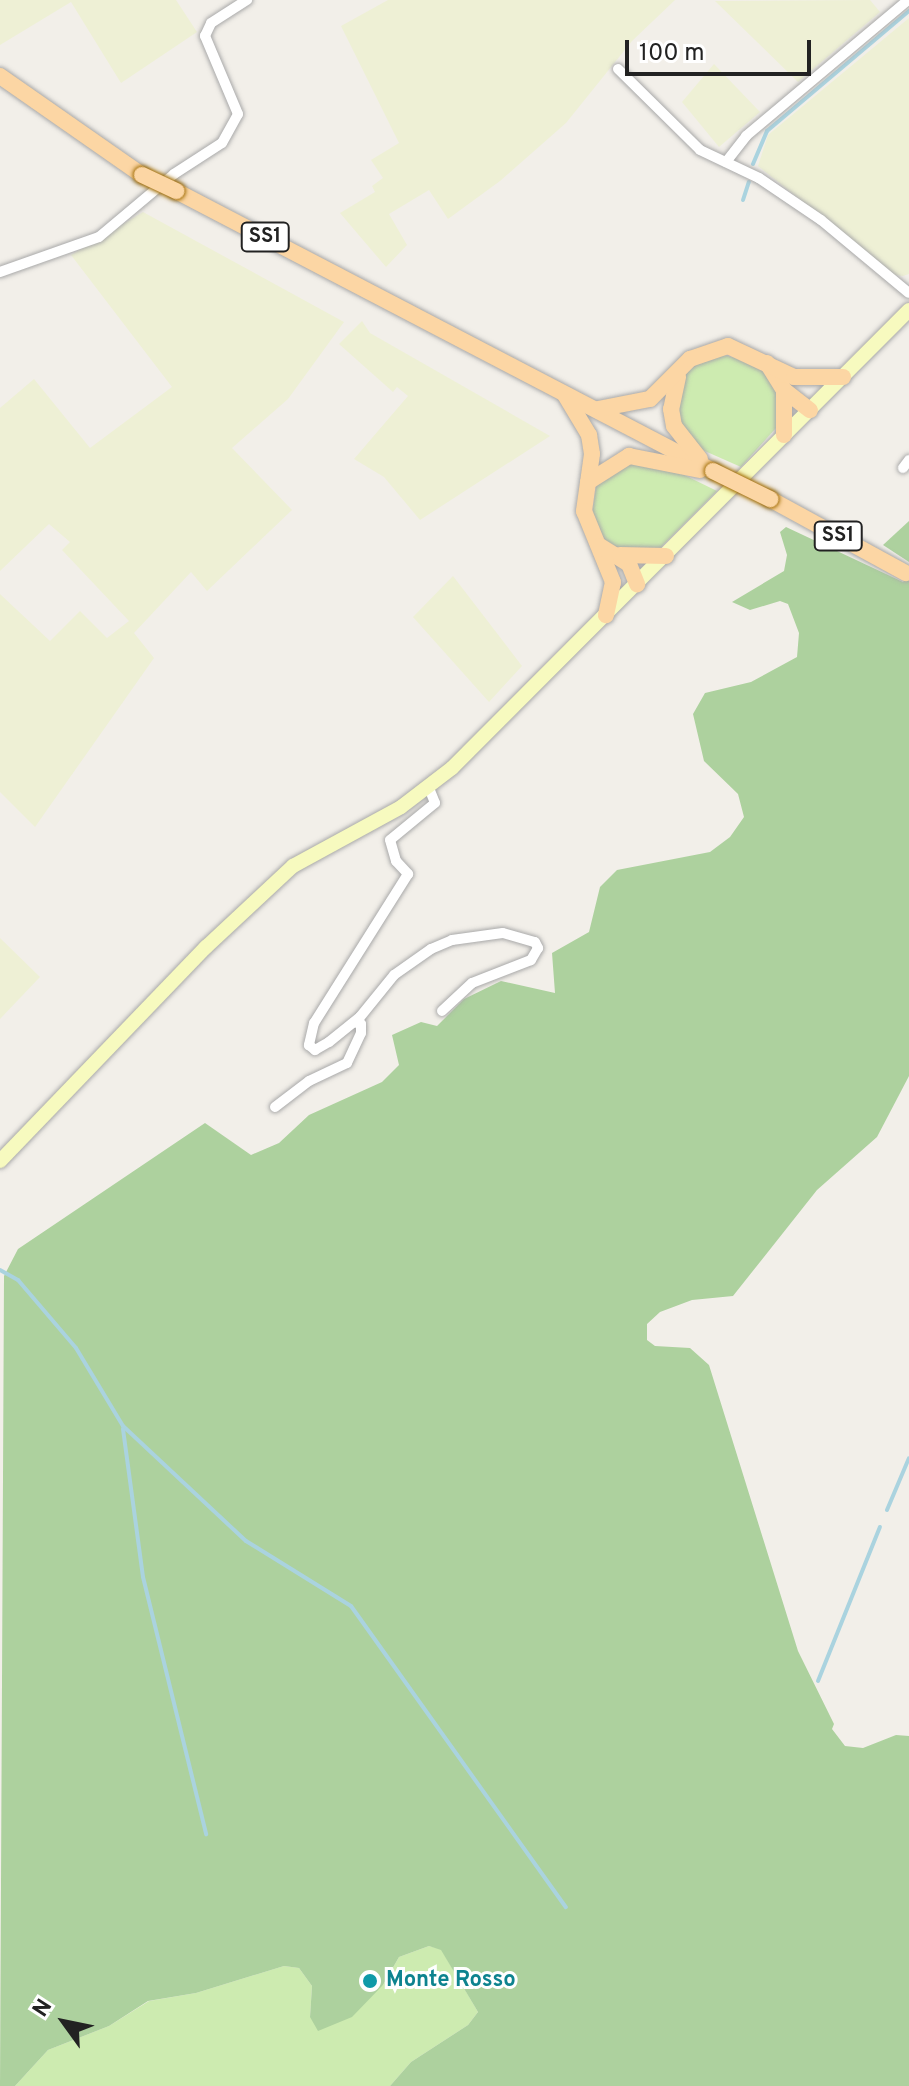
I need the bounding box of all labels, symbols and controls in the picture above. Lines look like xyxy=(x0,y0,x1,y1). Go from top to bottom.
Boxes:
scale bar xyxy=(629,24,815,74)
text: 100 m xyxy=(639,39,705,69)
road number: SS1 xyxy=(239,221,291,253)
road number: SS1 xyxy=(812,520,864,552)
place label: Monte Rosso xyxy=(386,1968,516,1994)
marker: Monte Rosso xyxy=(361,1972,379,1990)
north arrow xyxy=(24,1982,104,2062)
text: N xyxy=(28,1995,59,2023)

